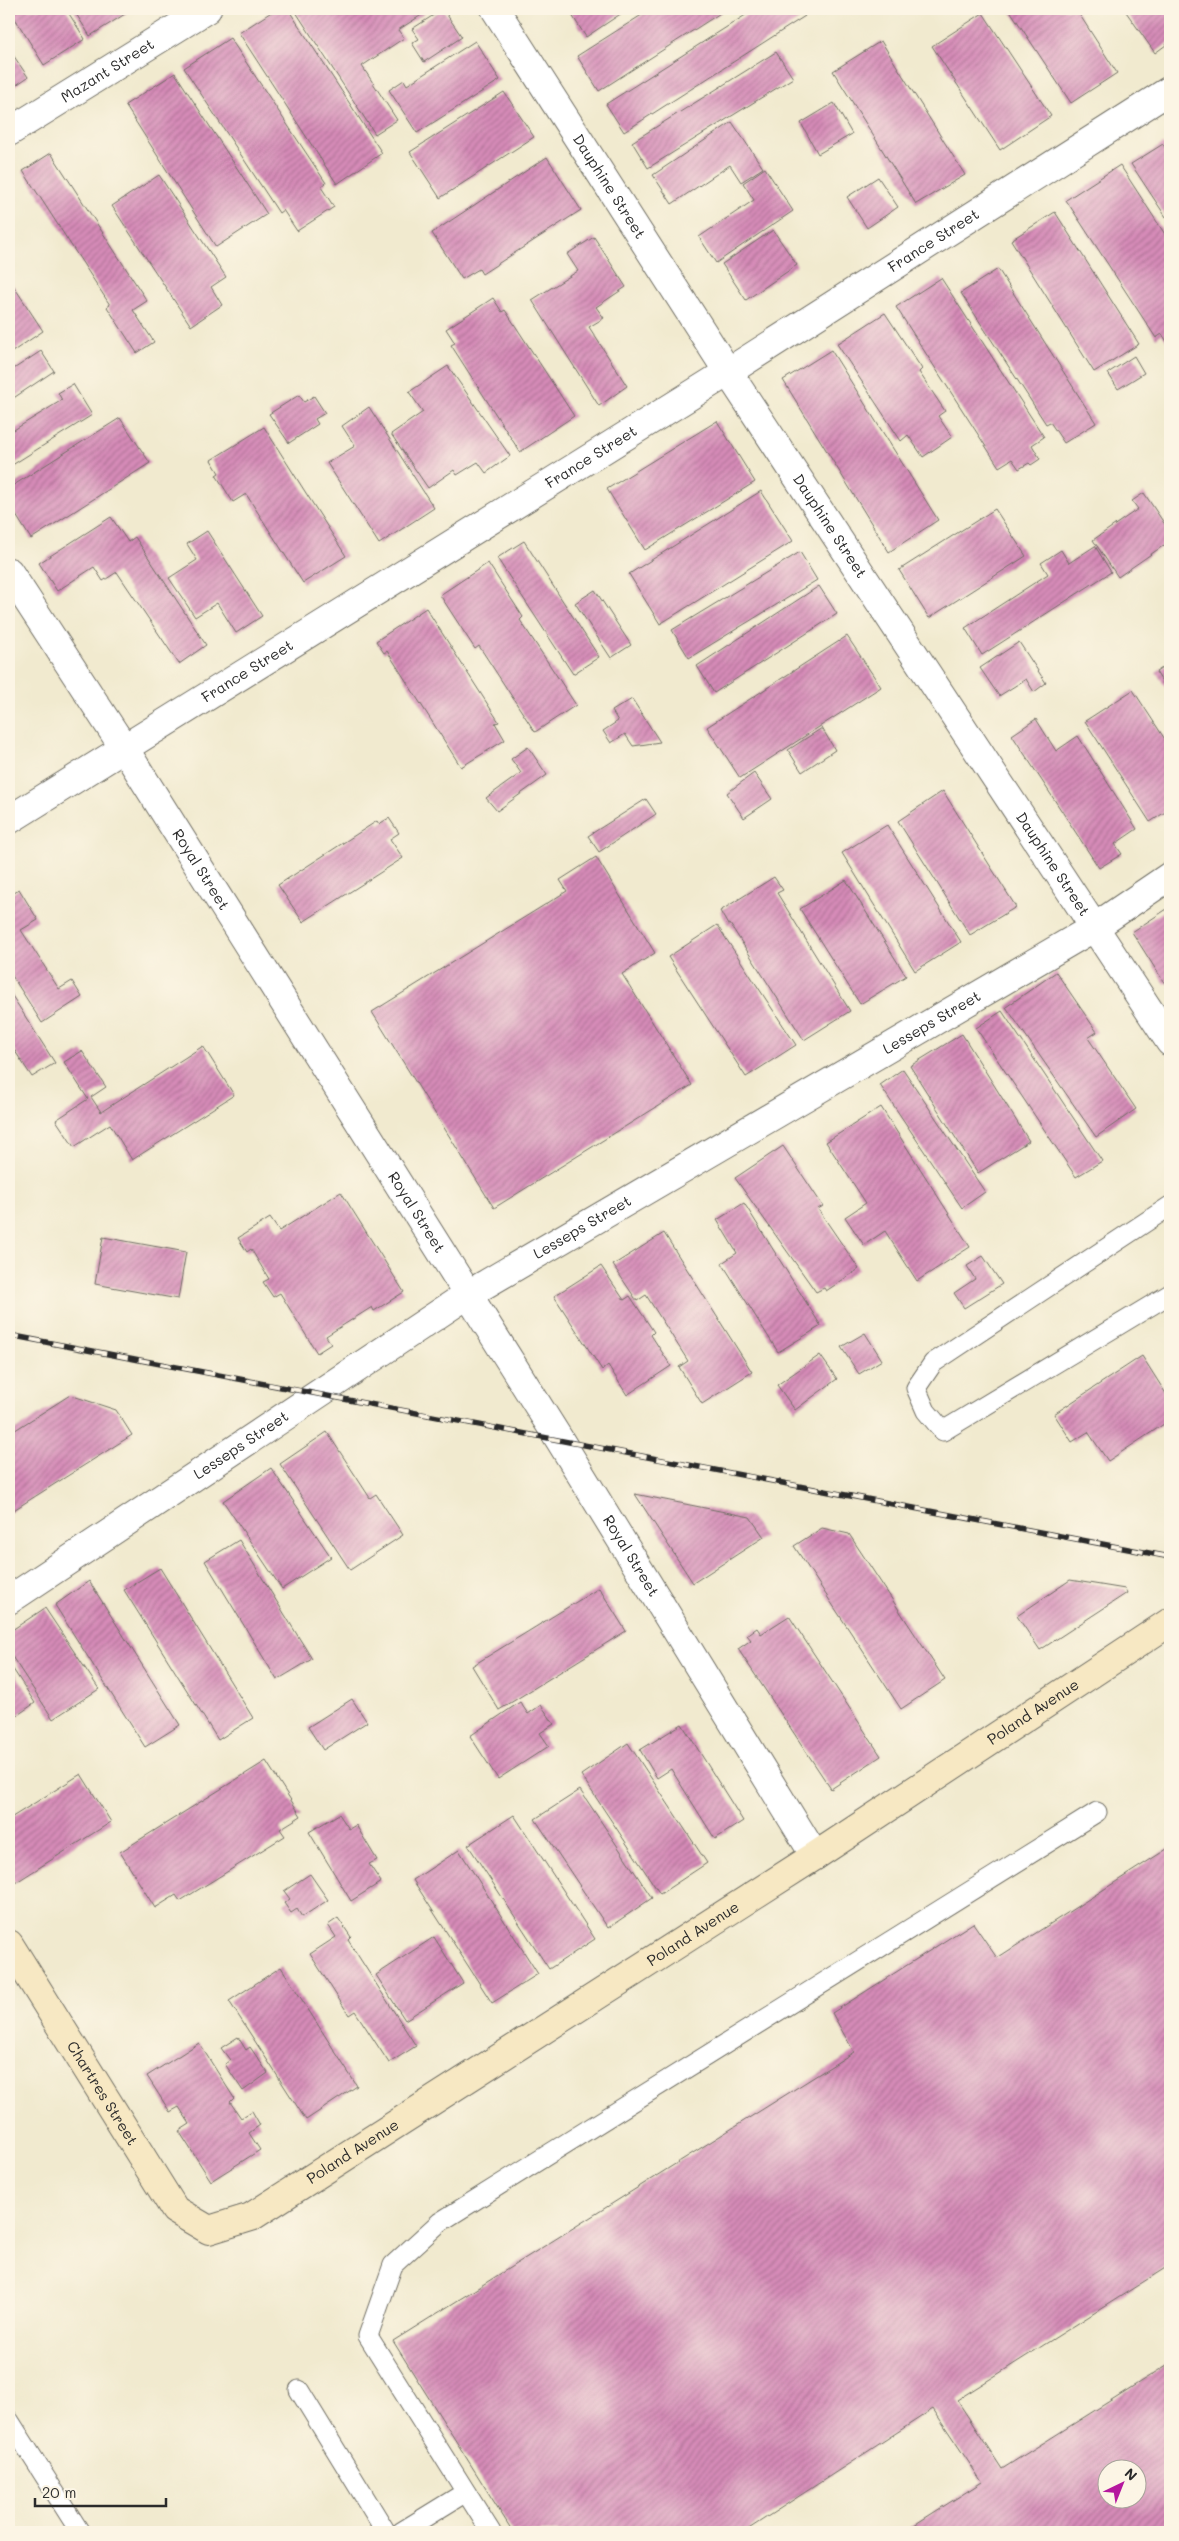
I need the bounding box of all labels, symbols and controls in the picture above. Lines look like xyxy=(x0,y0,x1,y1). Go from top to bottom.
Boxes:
street label: Mazant Street xyxy=(56,33,158,107)
street label: Dauphine Street xyxy=(569,130,651,242)
street label: France Street xyxy=(884,204,982,276)
street label: France Street xyxy=(541,420,640,492)
street label: Dauphine Street xyxy=(789,470,872,581)
street label: France Street xyxy=(197,634,297,707)
street label: Dauphine Street xyxy=(1012,808,1095,919)
street label: Royal Street xyxy=(168,825,234,913)
street label: Lesseps Street xyxy=(879,985,984,1058)
street label: Royal Street xyxy=(384,1168,450,1256)
street label: Lesseps Street xyxy=(529,1190,634,1263)
street label: Lesseps Street xyxy=(189,1406,292,1483)
street label: Royal Street xyxy=(599,1511,664,1600)
street label: Poland Avenue xyxy=(983,1674,1082,1749)
street label: Poland Avenue xyxy=(643,1896,743,1970)
street label: Chartres Street xyxy=(63,2037,143,2149)
street label: Poland Avenue xyxy=(302,2114,402,2188)
north arrow xyxy=(1096,2458,1146,2508)
text: N xyxy=(1121,2464,1142,2485)
scale bar xyxy=(35,2476,166,2508)
text: 20 m xyxy=(42,2482,76,2502)

